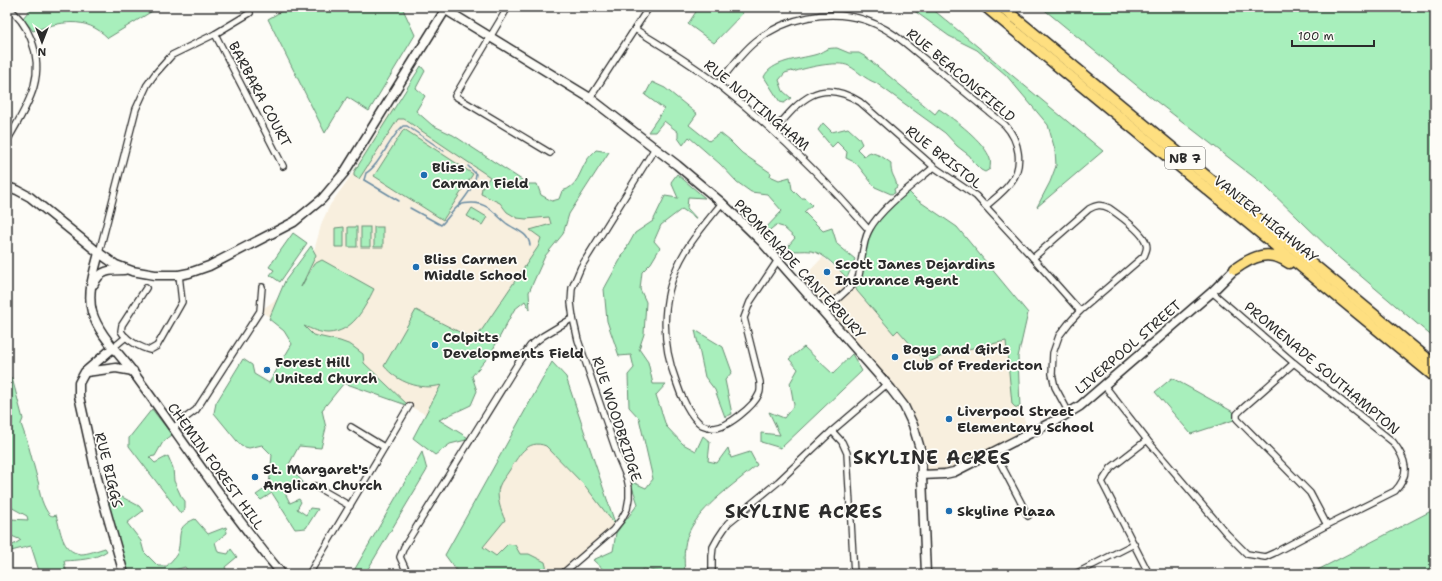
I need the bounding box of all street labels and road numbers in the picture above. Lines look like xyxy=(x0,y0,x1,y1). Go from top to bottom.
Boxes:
street label: RUE BEACONSFIELD xyxy=(903,24,1019,126)
street label: BARBARA COURT xyxy=(225,38,296,150)
street label: RUE NOTTINGHAM xyxy=(700,56,814,154)
street label: RUE BRISTOL xyxy=(902,122,986,193)
road number: NB 7 xyxy=(1165,147,1205,169)
street label: VANIER HIGHWAY xyxy=(1210,171,1322,267)
street label: PROMENADE CANTERBURY xyxy=(730,195,870,343)
street label: LIVERPOOL STREET xyxy=(1071,296,1185,398)
street label: PROMENADE SOUTHAMPTON xyxy=(1241,298,1403,438)
street label: RUE WOODBRIDGE xyxy=(588,354,646,484)
street label: CHEMIN FOREST HILL xyxy=(164,399,268,533)
street label: RUE BIGGS xyxy=(91,430,127,510)

